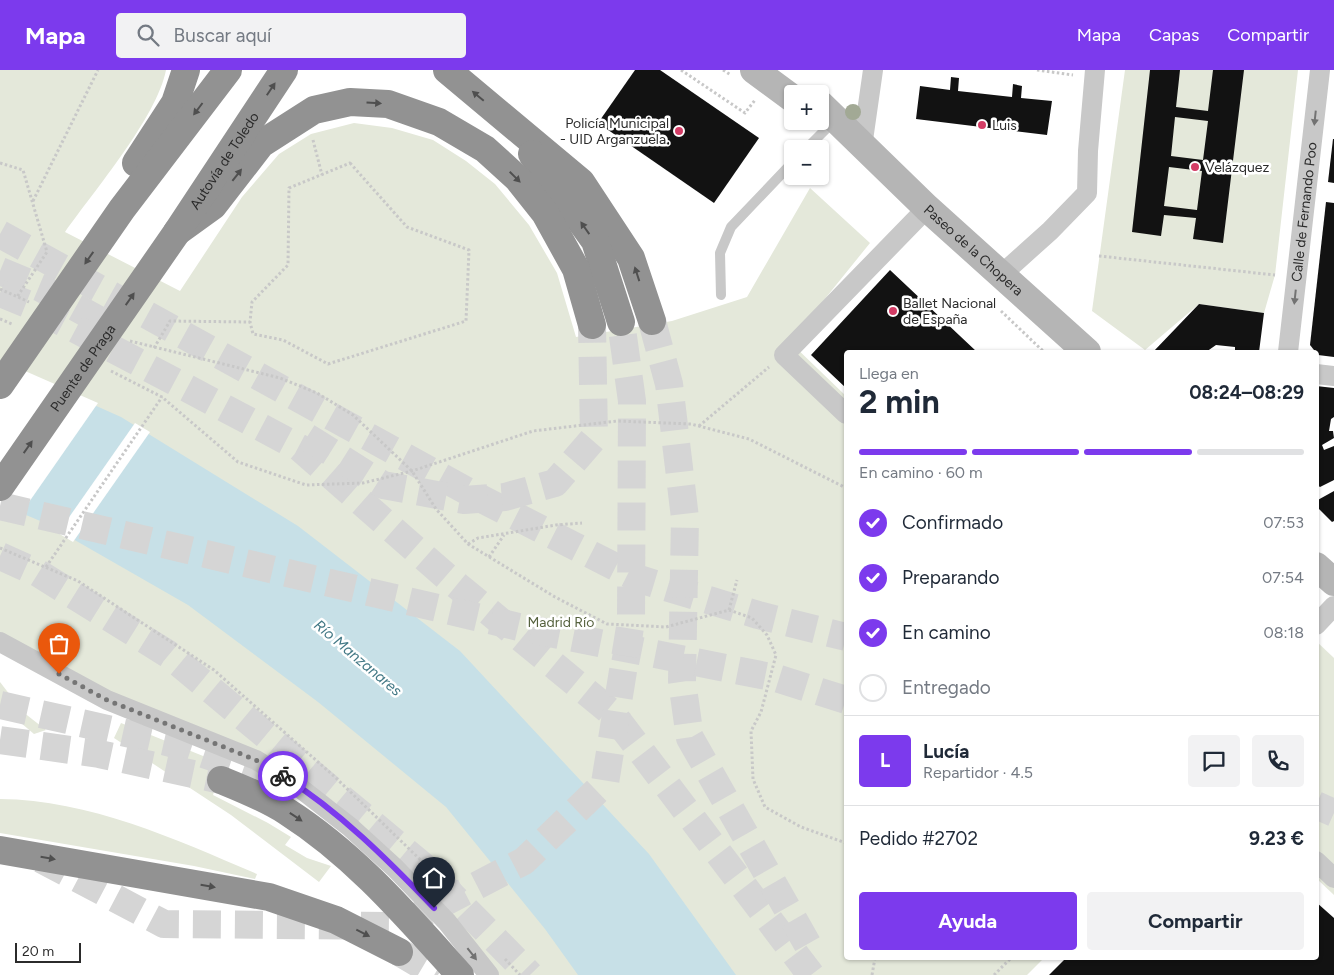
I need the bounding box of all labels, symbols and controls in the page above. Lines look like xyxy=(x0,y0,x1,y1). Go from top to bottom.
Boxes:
search box xyxy=(116,13,466,58)
text: Mapa xyxy=(25,21,86,50)
icon: search xyxy=(134,21,162,49)
text: Buscar aquí xyxy=(174,24,271,47)
text: Mapa xyxy=(1077,24,1121,46)
text: Capas xyxy=(1149,24,1199,46)
text: Compartir xyxy=(1227,24,1309,46)
one-way arrow xyxy=(267,82,276,96)
map controls xyxy=(784,85,829,185)
button: + xyxy=(784,85,829,130)
one-way arrow xyxy=(472,91,484,102)
one-way arrow xyxy=(366,100,382,108)
one-way arrow xyxy=(193,102,203,116)
street label: Autovía de Toledo xyxy=(186,109,263,213)
one-way arrow xyxy=(1311,111,1319,127)
place label: Policía Municipal - UID Arganzuela. xyxy=(560,115,669,148)
place label: Luis xyxy=(992,117,1017,134)
marker: Luis xyxy=(976,119,988,131)
marker: Policía Municipal - UID Arganzuela. xyxy=(673,125,685,137)
button: − xyxy=(784,140,829,185)
street label: Calle de Fernando Poo xyxy=(1288,141,1321,283)
place label: Velázquez xyxy=(1205,159,1269,176)
marker: Velázquez xyxy=(1189,161,1201,173)
one-way arrow xyxy=(232,169,243,182)
one-way arrow xyxy=(508,171,520,183)
street label: Paseo de la Chopera xyxy=(920,201,1027,299)
one-way arrow xyxy=(580,221,590,235)
one-way arrow xyxy=(84,251,94,265)
one-way arrow xyxy=(632,267,640,282)
one-way arrow xyxy=(1291,290,1299,306)
one-way arrow xyxy=(125,292,135,305)
place label: Ballet Nacional de España xyxy=(903,295,996,328)
marker: Ballet Nacional de España xyxy=(887,305,899,317)
street label: Puente de Praga xyxy=(47,321,119,415)
text: Llega en xyxy=(859,364,919,383)
text: 08:24–08:29 xyxy=(1189,381,1304,404)
text: 2 min xyxy=(859,383,940,421)
one-way arrow xyxy=(23,440,33,454)
text: En camino · 60 m xyxy=(859,463,983,482)
icon: check xyxy=(859,509,887,537)
text: Confirmado xyxy=(902,511,1003,534)
text: 07:53 xyxy=(1263,513,1304,532)
icon: check xyxy=(859,564,887,592)
text: Preparando xyxy=(902,566,1000,589)
text: 07:54 xyxy=(1262,568,1304,587)
park label: Madrid Río xyxy=(528,614,594,631)
water label: Río Manzanares xyxy=(311,616,405,700)
icon: check xyxy=(859,619,887,647)
text: En camino xyxy=(902,621,991,644)
pin xyxy=(38,623,80,674)
text: 08:18 xyxy=(1263,623,1304,642)
icon: bag xyxy=(45,630,73,658)
text: Entregado xyxy=(902,676,991,699)
button: chat xyxy=(1188,735,1240,787)
button: phone xyxy=(1252,735,1304,787)
text: Lucía xyxy=(923,740,969,763)
text: L xyxy=(880,749,890,772)
courier xyxy=(258,751,308,801)
icon: bike xyxy=(269,762,297,790)
text: Repartidor · 4.5 xyxy=(923,763,1033,782)
one-way arrow xyxy=(289,812,303,822)
text: Pedido #2702 xyxy=(859,827,978,850)
text: 9.23 € xyxy=(1249,827,1304,850)
one-way arrow xyxy=(40,855,56,863)
pin xyxy=(413,857,455,908)
icon: home xyxy=(420,864,448,892)
one-way arrow xyxy=(200,883,216,891)
button: Ayuda xyxy=(859,892,1077,950)
button: Compartir xyxy=(1087,892,1304,950)
one-way arrow xyxy=(356,929,370,937)
scale bar xyxy=(15,940,81,963)
text: 20 m xyxy=(22,943,54,960)
one-way arrow xyxy=(466,947,477,960)

